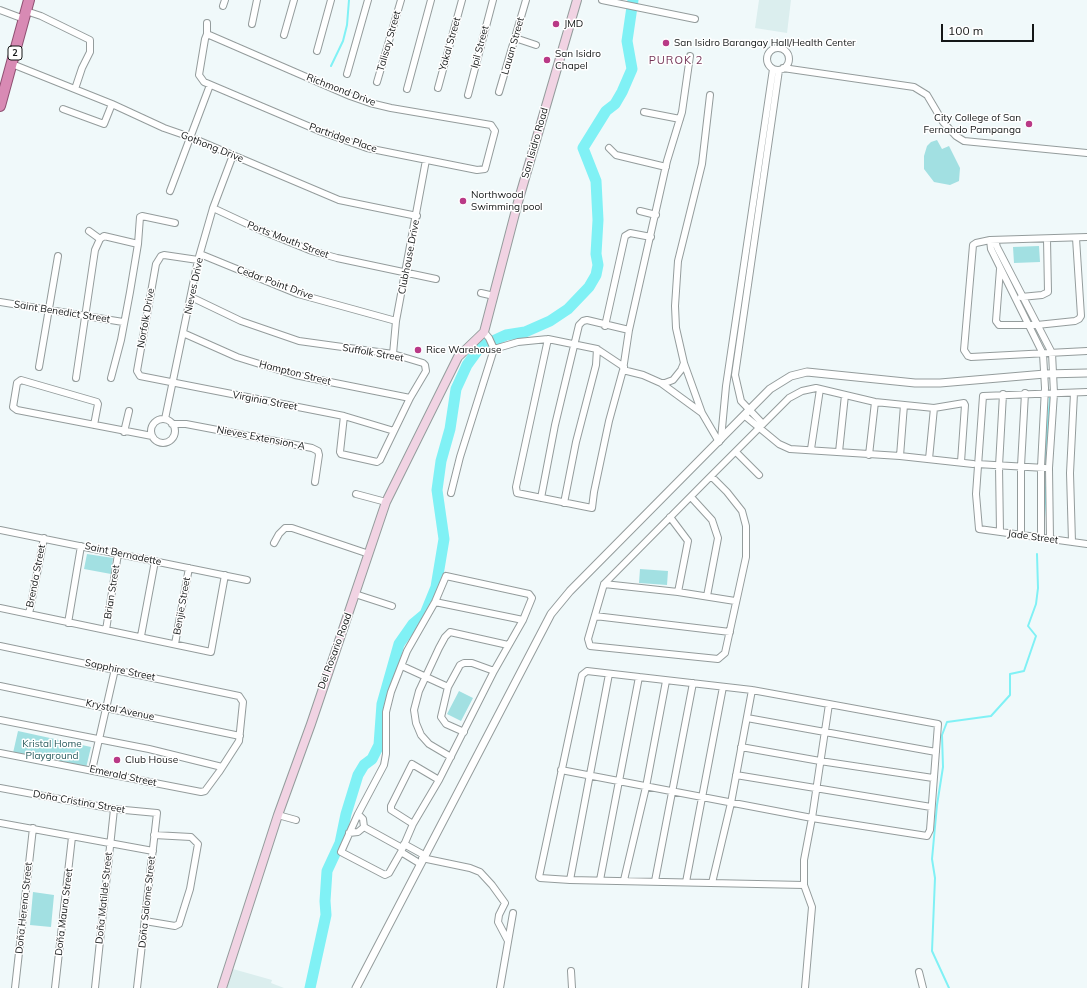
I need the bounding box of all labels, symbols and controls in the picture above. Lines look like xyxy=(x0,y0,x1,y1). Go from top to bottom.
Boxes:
street label: Talisay Street xyxy=(375,9,403,73)
street label: Yakal Street xyxy=(437,16,463,72)
street label: Lauan Street xyxy=(499,16,527,76)
scale bar xyxy=(943,16,1036,42)
place label: JMD xyxy=(564,18,583,30)
marker: JMD xyxy=(551,19,561,29)
text: 100 m xyxy=(948,23,983,38)
street label: Ipil Street xyxy=(469,24,491,70)
place label: San Isidro Barangay Hall/Health Center xyxy=(674,37,856,49)
marker: San Isidro Barangay Hall/Health Center xyxy=(661,38,671,48)
road number: 2 xyxy=(8,46,22,60)
place label: San Isidro Chapel xyxy=(555,48,601,72)
district label: PUROK 2 xyxy=(649,54,703,68)
marker: San Isidro Chapel xyxy=(542,55,552,65)
street label: Richmond Drive xyxy=(305,71,377,109)
street label: San Isidro Road xyxy=(519,106,551,180)
place label: City College of San Fernando Pampanga xyxy=(924,112,1021,136)
marker: City College of San Fernando Pampanga xyxy=(1024,119,1034,129)
street label: Partridge Place xyxy=(308,121,378,155)
street label: Gothong Drive xyxy=(179,129,245,165)
place label: Northwood Swimming pool xyxy=(471,189,542,212)
marker: Northwood Swimming pool xyxy=(458,196,468,206)
street label: Ports Mouth Street xyxy=(245,219,331,261)
street label: Clubhouse Drive xyxy=(396,219,422,295)
street label: Nieves Drive xyxy=(182,257,206,315)
street label: Cedar Point Drive xyxy=(235,264,315,302)
street label: Norfolk Drive xyxy=(135,287,157,349)
street label: Saint Benedict Street xyxy=(13,298,111,326)
street label: Suffolk Street xyxy=(341,342,405,364)
place label: Rice Warehouse xyxy=(426,344,501,356)
marker: Rice Warehouse xyxy=(413,345,423,355)
street label: Hampton Street xyxy=(258,358,332,388)
street label: Virginia Street xyxy=(232,389,298,413)
street label: Nieves Extension-A xyxy=(216,424,306,452)
street label: Jade Street xyxy=(1007,528,1059,546)
street label: Saint Bernadette xyxy=(84,540,162,568)
street label: Brenda Street xyxy=(24,543,48,609)
street label: Brian Street xyxy=(102,564,122,620)
street label: Benjie Street xyxy=(171,576,193,636)
street label: Del Rosario Road xyxy=(316,611,354,691)
street label: Sapphire Street xyxy=(84,657,156,683)
street label: Krystal Avenue xyxy=(85,697,155,723)
park label: Kristal Home Playground xyxy=(22,738,82,762)
place label: Club House xyxy=(125,754,178,766)
marker: Club House xyxy=(112,755,122,765)
street label: Emerald Street xyxy=(88,763,158,789)
street label: Doña Cristina Street xyxy=(32,788,126,816)
street label: Doña Matilde Street xyxy=(93,852,115,944)
street label: Doña Salome Street xyxy=(136,855,158,949)
street label: Doña Herena Street xyxy=(13,862,35,954)
street label: Doña Maura Street xyxy=(53,868,75,956)

